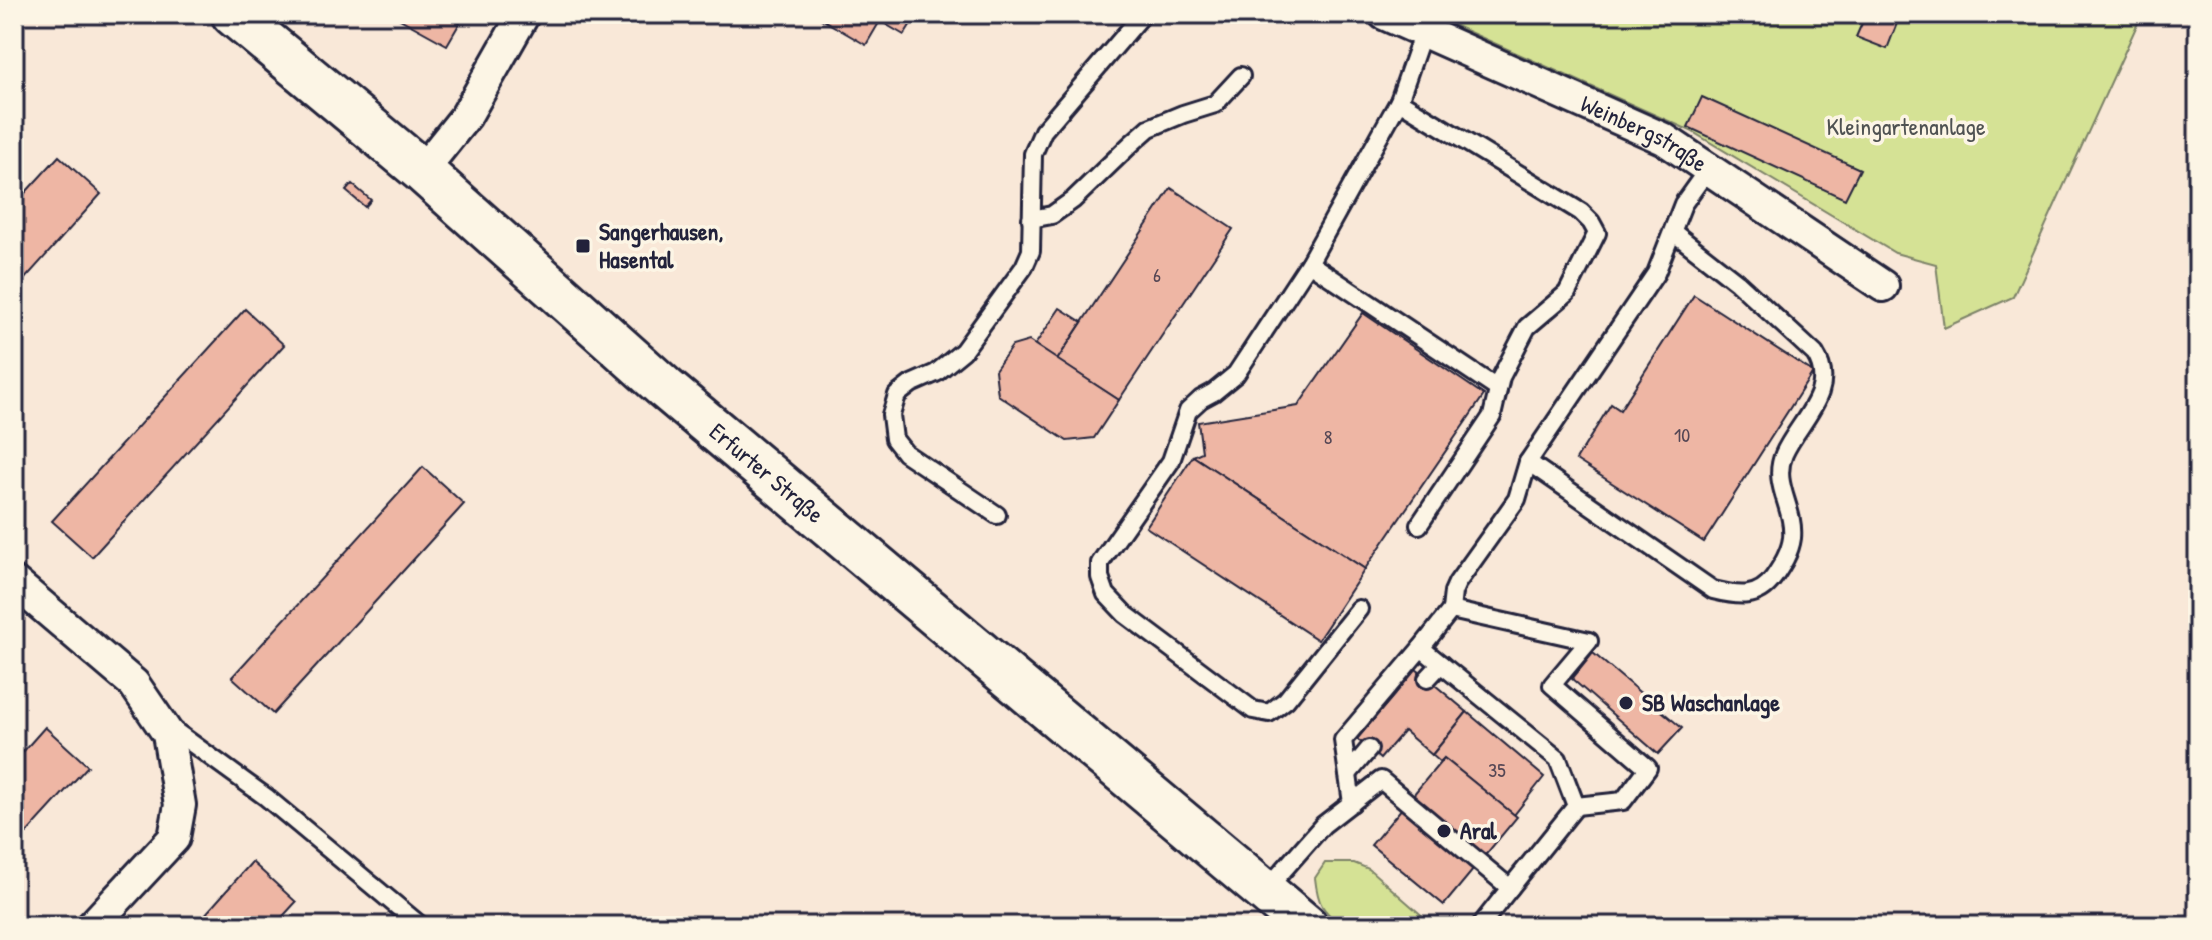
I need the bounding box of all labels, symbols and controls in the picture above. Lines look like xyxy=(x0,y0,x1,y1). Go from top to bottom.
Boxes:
street label: Weinbergstraße xyxy=(1576,87,1714,179)
park label: Kleingartenanlage xyxy=(1827,110,1986,142)
place label: Sangerhausen, Hasental xyxy=(599,215,723,275)
marker: Sangerhausen, Hasental xyxy=(574,237,592,255)
house number: 6 xyxy=(1153,261,1161,288)
street label: Erfurter Straße xyxy=(703,415,831,530)
house number: 10 xyxy=(1674,421,1690,448)
house number: 8 xyxy=(1324,423,1332,450)
place label: SB Waschanlage xyxy=(1642,686,1780,719)
marker: SB Waschanlage xyxy=(1617,694,1635,712)
house number: 35 xyxy=(1488,756,1506,783)
place label: Aral xyxy=(1460,814,1497,846)
marker: Aral xyxy=(1435,822,1453,840)

